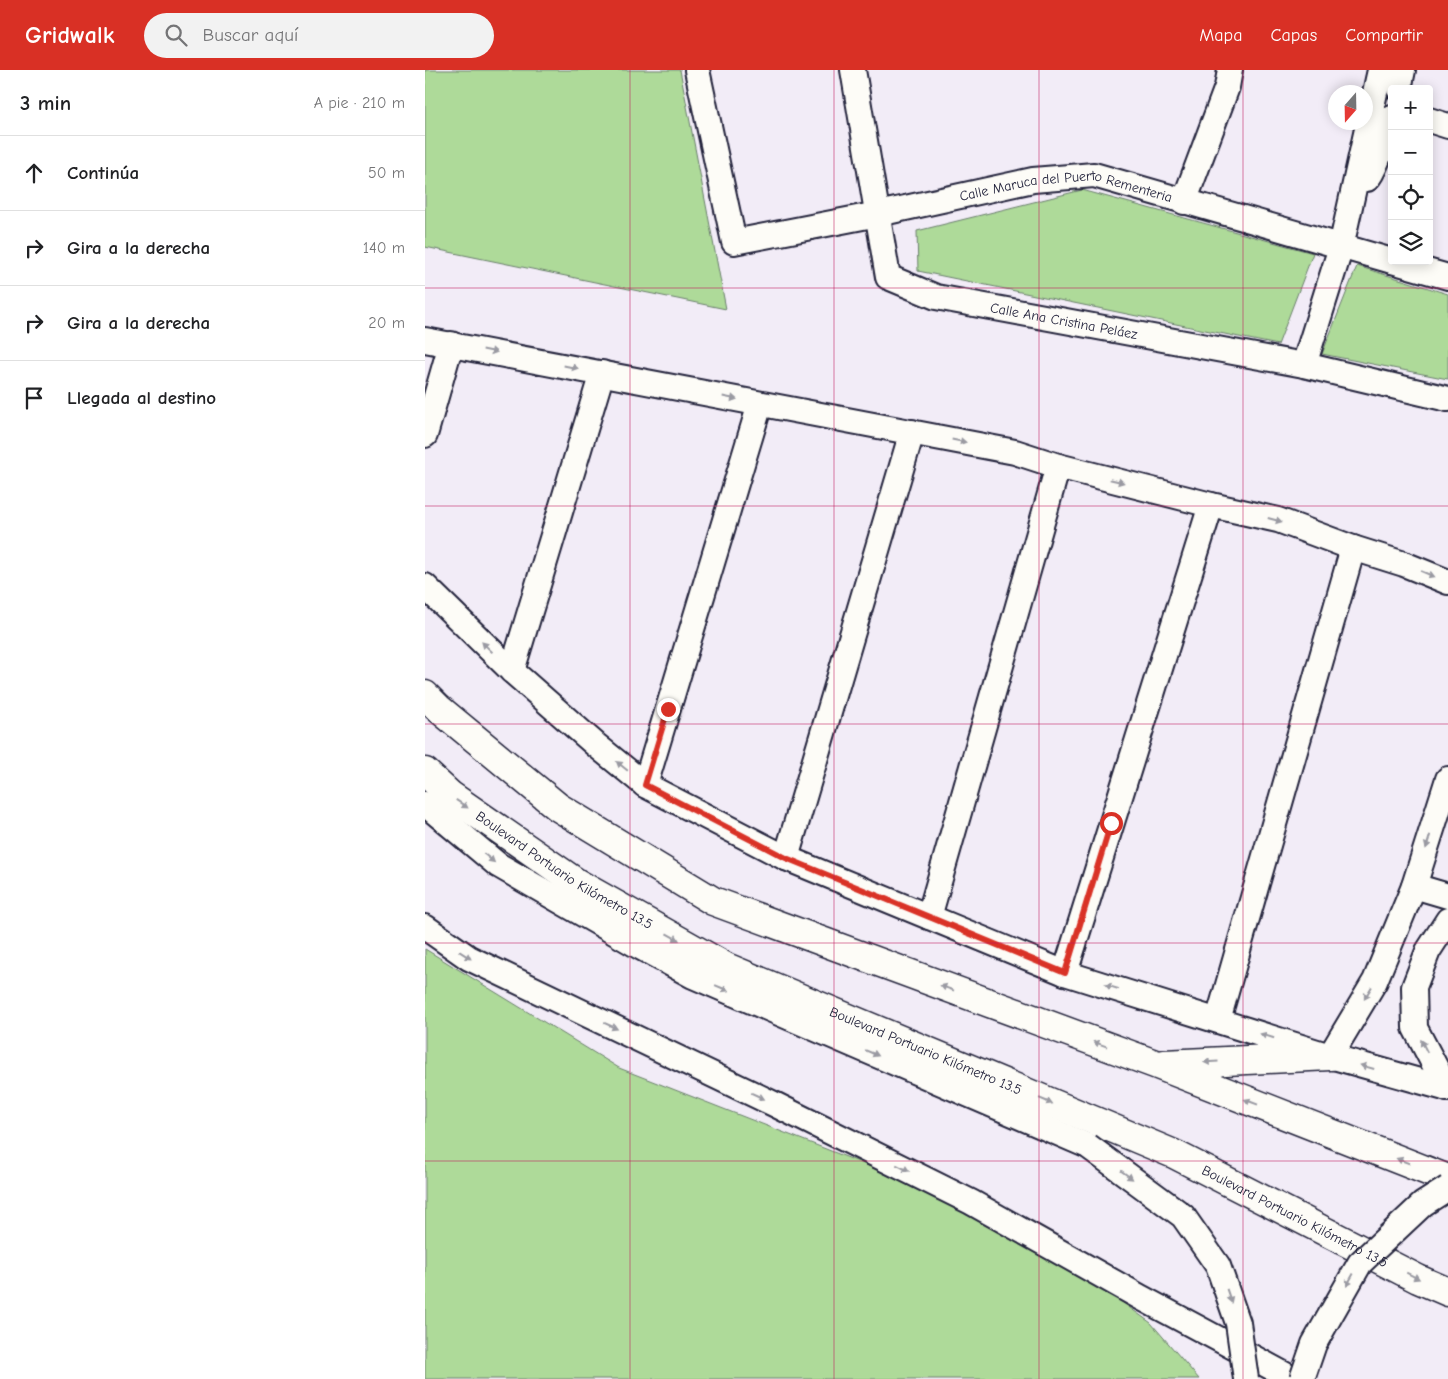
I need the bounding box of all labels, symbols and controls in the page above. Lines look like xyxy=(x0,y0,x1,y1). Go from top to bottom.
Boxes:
search box xyxy=(144,13,494,58)
text: Gridwalk xyxy=(25,21,114,49)
icon: search xyxy=(162,21,190,49)
text: Buscar aquí xyxy=(202,24,298,46)
text: Mapa xyxy=(1199,25,1242,46)
text: Capas xyxy=(1270,25,1317,46)
text: Compartir xyxy=(1345,25,1423,46)
north arrow xyxy=(1328,85,1373,130)
map controls xyxy=(1388,85,1433,265)
button: + xyxy=(1388,85,1433,130)
text: 3 min xyxy=(20,91,71,115)
text: A pie · 210 m xyxy=(314,94,405,112)
button: − xyxy=(1388,130,1433,175)
icon: ahead xyxy=(20,159,48,187)
text: Continúa xyxy=(67,162,139,184)
text: 50 m xyxy=(368,164,405,182)
text: Calle Maruca del Puerto Rementeria xyxy=(958,167,1174,206)
button: locate xyxy=(1388,175,1433,220)
street label: Calle Maruca del Puerto Rementeria xyxy=(956,189,1174,209)
button: layers xyxy=(1388,220,1433,265)
icon: right xyxy=(20,234,48,262)
text: Gira a la derecha xyxy=(67,237,210,259)
text: 140 m xyxy=(363,239,405,257)
street label: Calle Ana Cristina Peláez xyxy=(989,299,1139,343)
icon: right xyxy=(20,309,48,337)
text: Gira a la derecha xyxy=(67,312,210,334)
text: 20 m xyxy=(368,314,405,332)
one-way arrow xyxy=(483,348,499,356)
one-way arrow xyxy=(563,363,579,371)
icon: arrive xyxy=(20,384,48,412)
text: Llegada al destino xyxy=(67,387,216,409)
one-way arrow xyxy=(723,395,739,403)
one-way arrow xyxy=(952,437,967,445)
one-way arrow xyxy=(1109,477,1124,485)
one-way arrow xyxy=(1267,516,1282,524)
one-way arrow xyxy=(1421,570,1435,578)
one-way arrow xyxy=(481,641,493,653)
route end xyxy=(657,698,680,721)
one-way arrow xyxy=(616,760,629,771)
one-way arrow xyxy=(455,799,469,809)
street label: Boulevard Portuario Kilómetro 13.5 xyxy=(473,808,656,933)
route start xyxy=(1100,812,1123,835)
one-way arrow xyxy=(1424,835,1431,850)
one-way arrow xyxy=(483,852,496,863)
one-way arrow xyxy=(666,933,680,941)
one-way arrow xyxy=(458,950,472,960)
one-way arrow xyxy=(940,983,954,991)
one-way arrow xyxy=(1104,983,1119,991)
one-way arrow xyxy=(715,985,729,993)
one-way arrow xyxy=(1363,986,1372,999)
street label: Boulevard Portuario Kilómetro 13.5 xyxy=(827,1003,1024,1099)
one-way arrow xyxy=(604,1023,618,1031)
one-way arrow xyxy=(1259,1032,1274,1040)
one-way arrow xyxy=(1420,1039,1428,1053)
one-way arrow xyxy=(1092,1040,1107,1047)
one-way arrow xyxy=(865,1049,879,1057)
one-way arrow xyxy=(1203,1058,1219,1066)
one-way arrow xyxy=(1360,1062,1375,1070)
one-way arrow xyxy=(751,1092,765,1100)
one-way arrow xyxy=(1039,1098,1053,1106)
one-way arrow xyxy=(1243,1098,1258,1106)
one-way arrow xyxy=(1395,1157,1410,1165)
street label: Boulevard Portuario Kilómetro 13.5 xyxy=(1199,1162,1391,1271)
one-way arrow xyxy=(896,1164,911,1172)
one-way arrow xyxy=(1120,1170,1134,1180)
one-way arrow xyxy=(1406,1272,1420,1280)
one-way arrow xyxy=(1345,1274,1354,1287)
one-way arrow xyxy=(1226,1289,1233,1304)

